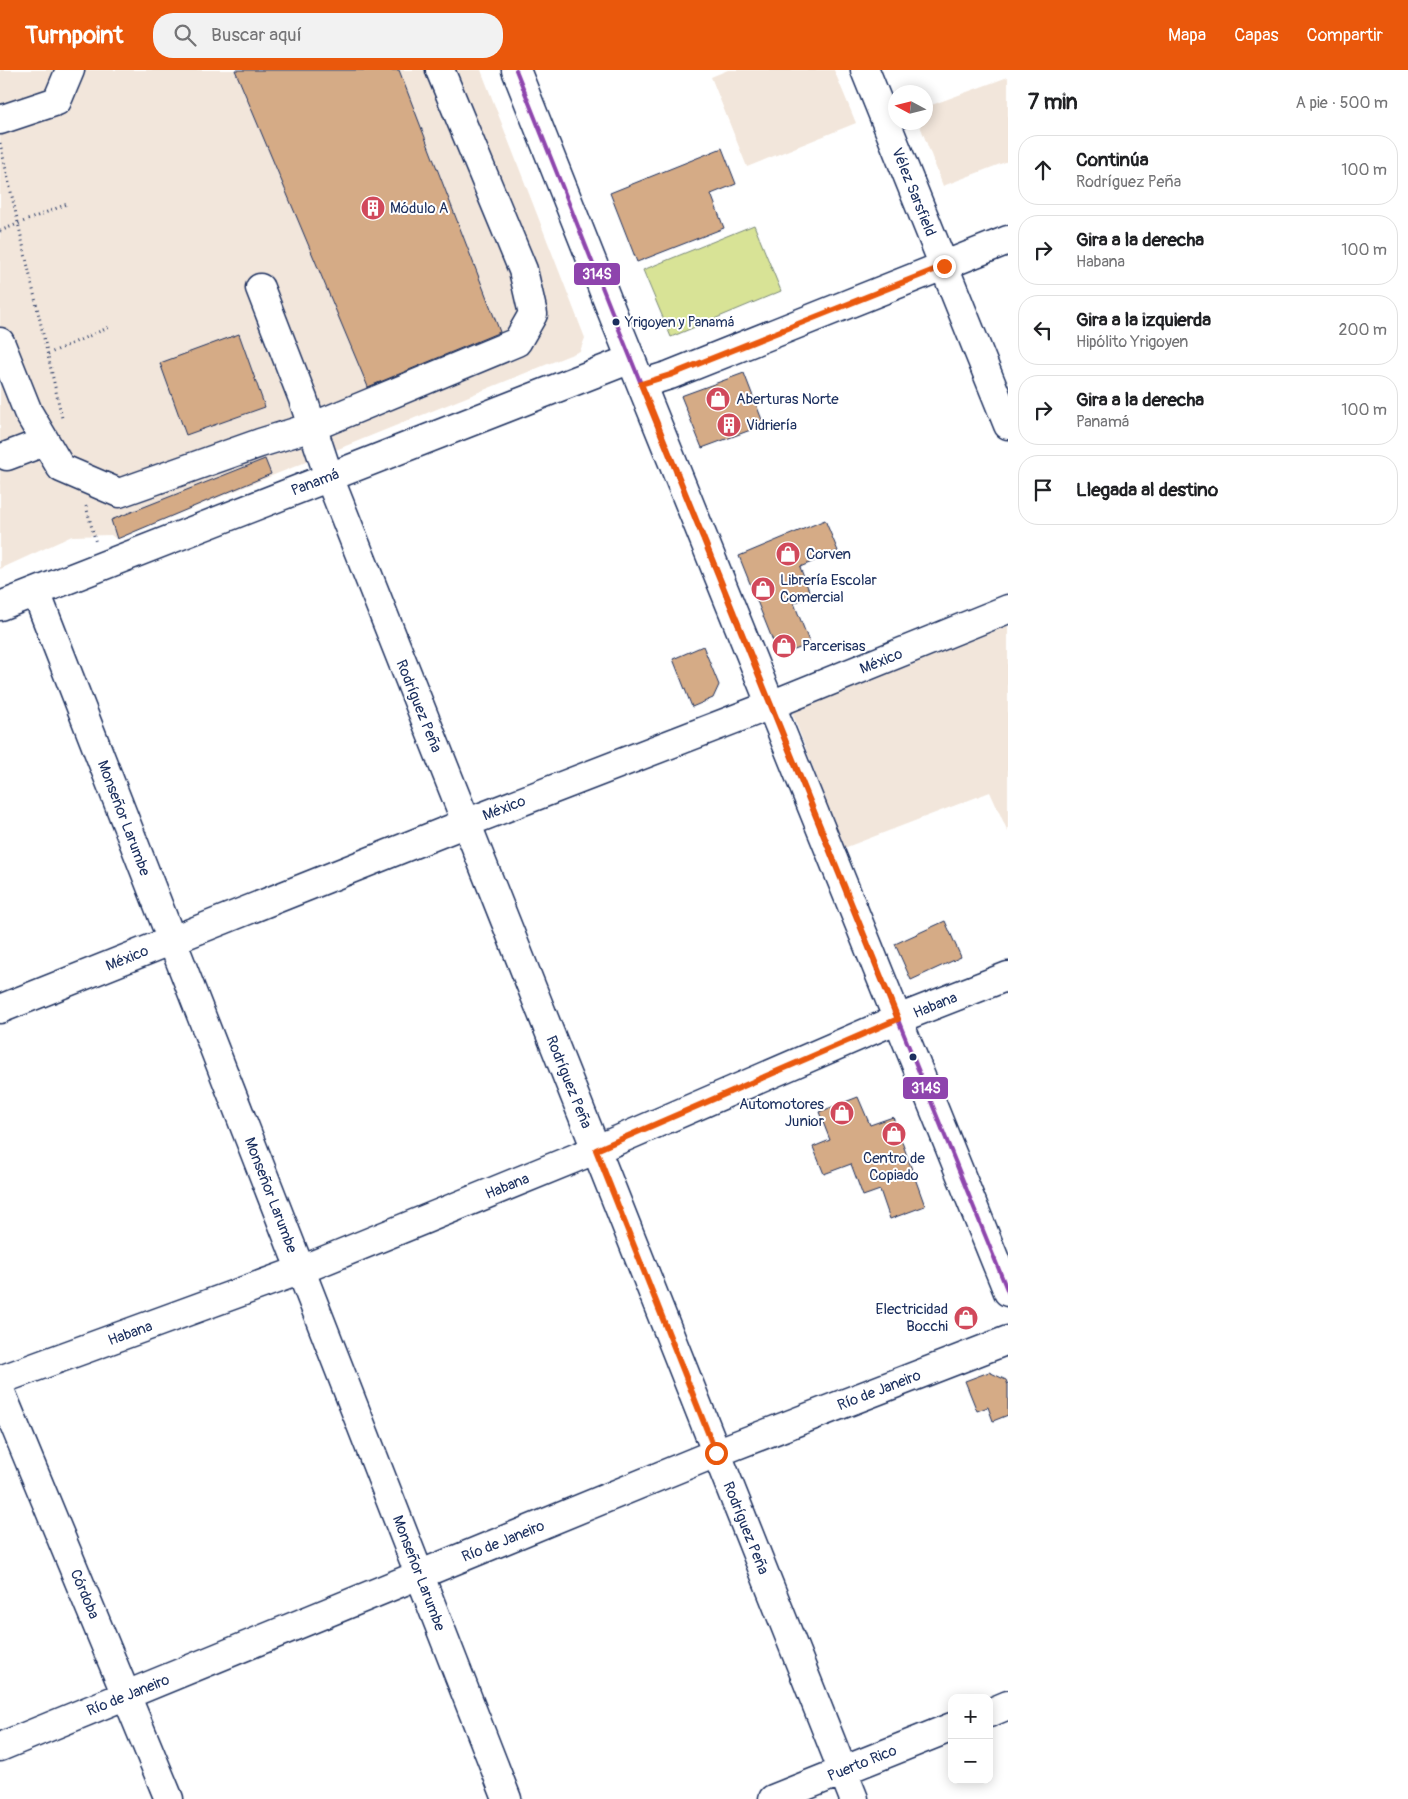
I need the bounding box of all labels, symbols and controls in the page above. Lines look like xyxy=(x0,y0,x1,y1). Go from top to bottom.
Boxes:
search box xyxy=(153,13,503,58)
text: Turnpoint xyxy=(25,21,123,50)
icon: search xyxy=(171,21,199,49)
text: Buscar aquí xyxy=(211,23,302,47)
text: Mapa xyxy=(1168,24,1206,47)
text: Capas xyxy=(1234,24,1279,47)
text: Compartir xyxy=(1307,24,1383,47)
north arrow xyxy=(888,85,933,130)
text: 7 min xyxy=(1028,89,1078,116)
text: A pie · 500 m xyxy=(1296,93,1388,113)
street label: Vélez Sarsfield xyxy=(887,145,940,239)
text: Continúa xyxy=(1076,148,1149,172)
icon: ahead xyxy=(1029,156,1057,184)
text: 100 m xyxy=(1341,160,1387,180)
text: Rodríguez Peña xyxy=(1076,172,1181,192)
building icon: Módulo A xyxy=(360,195,386,221)
place label: Módulo A xyxy=(390,199,449,218)
text: Gira a la derecha xyxy=(1076,228,1204,252)
icon: right xyxy=(1029,236,1057,264)
text: 100 m xyxy=(1341,240,1387,260)
text: Habana xyxy=(1076,252,1125,272)
route end xyxy=(933,255,956,278)
line badge: 314S xyxy=(573,262,621,286)
text: 314S xyxy=(582,266,612,283)
text: Gira a la izquierda xyxy=(1076,308,1211,332)
place label: Yrigoyen y Panamá xyxy=(624,314,734,331)
icon: left xyxy=(1029,316,1057,344)
marker: Yrigoyen y Panamá xyxy=(611,317,621,327)
text: 200 m xyxy=(1339,320,1387,340)
text: Hipólito Yrigoyen xyxy=(1076,332,1188,352)
shop icon: Aberturas Norte xyxy=(705,386,731,412)
text: Gira a la derecha xyxy=(1076,388,1204,412)
place label: Aberturas Norte xyxy=(736,390,839,409)
icon: right xyxy=(1029,396,1057,424)
text: 100 m xyxy=(1341,400,1387,420)
building icon: Vidriería xyxy=(716,412,742,438)
text: Panamá xyxy=(1076,412,1129,432)
place label: Vidriería xyxy=(746,416,797,435)
street label: Panamá xyxy=(288,465,342,500)
icon: arrive xyxy=(1029,476,1057,504)
text: Llegada al destino xyxy=(1076,478,1218,502)
shop icon: Corven xyxy=(775,541,801,567)
place label: Corven xyxy=(806,545,851,564)
place label: Librería Escolar Comercial xyxy=(780,571,877,607)
shop icon: Librería Escolar Comercial xyxy=(750,576,776,602)
shop icon: Parcerisas xyxy=(771,633,797,659)
place label: Parcerisas xyxy=(802,637,866,656)
street label: México xyxy=(857,644,905,679)
street label: Rodríguez Peña xyxy=(391,657,446,755)
street label: Monseñor Larumbe xyxy=(93,758,155,879)
street label: México xyxy=(480,792,528,825)
street label: México xyxy=(103,941,151,976)
street label: Habana xyxy=(910,988,960,1023)
street label: Rodríguez Peña xyxy=(541,1033,596,1131)
unlabelled marker xyxy=(908,1052,918,1062)
line badge: 314S xyxy=(902,1076,949,1100)
text: 314S xyxy=(911,1080,941,1097)
place label: Automotores Junior xyxy=(739,1095,825,1131)
shop icon: Automotores Junior xyxy=(829,1100,855,1126)
shop icon: Centro de Copiado xyxy=(881,1121,907,1147)
street label: Monseñor Larumbe xyxy=(240,1135,302,1256)
place label: Centro de Copiado xyxy=(863,1149,926,1185)
street label: Habana xyxy=(482,1169,532,1204)
place label: Electricidad Bocchi xyxy=(876,1300,948,1336)
shop icon: Electricidad Bocchi xyxy=(953,1305,979,1331)
street label: Habana xyxy=(105,1317,155,1350)
street label: Río de Janeiro xyxy=(835,1366,924,1415)
route start xyxy=(705,1442,728,1465)
street label: Rodríguez Peña xyxy=(718,1479,773,1577)
street label: Monseñor Larumbe xyxy=(388,1513,450,1634)
street label: Río de Janeiro xyxy=(459,1516,547,1567)
street label: Córdoba xyxy=(66,1567,103,1622)
street label: Río de Janeiro xyxy=(84,1670,172,1721)
map controls xyxy=(948,1694,993,1784)
button: + xyxy=(948,1694,993,1739)
button: − xyxy=(948,1739,993,1784)
street label: Puerto Rico xyxy=(825,1741,900,1786)

